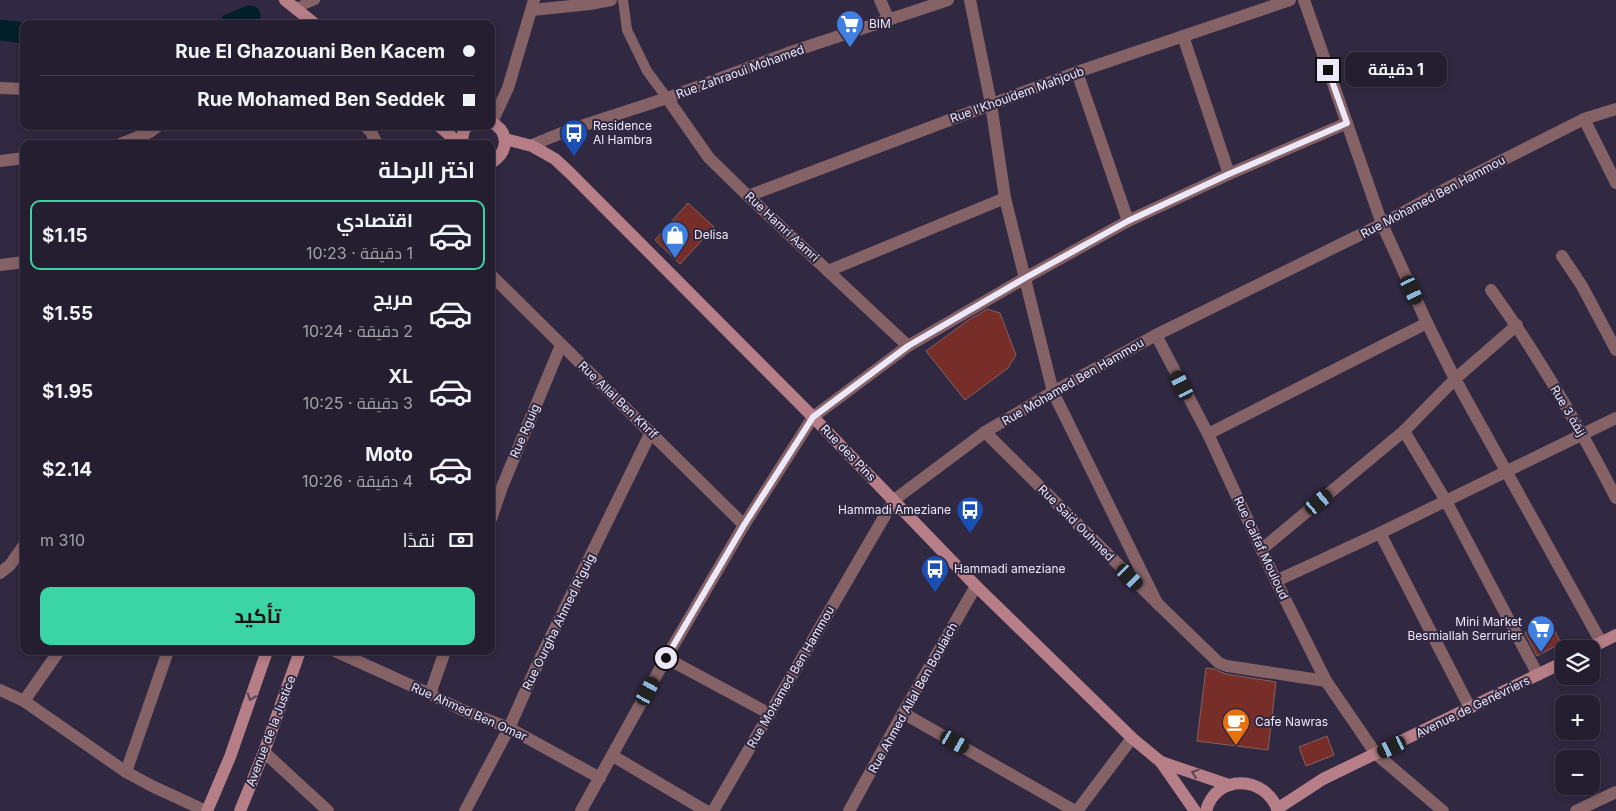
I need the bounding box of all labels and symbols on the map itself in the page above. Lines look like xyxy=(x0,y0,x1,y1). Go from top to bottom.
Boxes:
supermarket icon: BIM xyxy=(835,9,865,48)
place label: BIM xyxy=(869,16,891,31)
street label: Rue Zahraoui Mohamed xyxy=(674,41,806,102)
callout: 1 دقيقة xyxy=(1346,52,1448,88)
route end xyxy=(1317,59,1339,81)
street label: Rue l'Khouidem Mahjoub xyxy=(948,63,1086,126)
bus stop icon: Residence Al Hambra xyxy=(559,118,589,157)
place label: Residence Al Hambra xyxy=(593,118,652,147)
street label: Rue Mohamed Ben Hammou xyxy=(1358,152,1508,241)
street label: Rue Hamri Aamri xyxy=(742,189,822,265)
shop icon: Delisa xyxy=(660,220,690,259)
place label: Delisa xyxy=(694,227,729,242)
car xyxy=(1398,273,1425,307)
street label: Rue Mohamed Ben Hammou xyxy=(999,335,1146,428)
street label: Rue Allal Ben Khrif xyxy=(575,358,662,442)
car xyxy=(1168,368,1195,402)
street label: Rue 3 زنقة xyxy=(1547,382,1590,439)
street label: Rue Rguig xyxy=(506,401,543,460)
street label: Rue des Pins xyxy=(818,421,879,484)
street label: Rue Said Ouhmed xyxy=(1035,481,1118,564)
car xyxy=(1302,487,1335,517)
street label: Rue Calfaf Mouloud xyxy=(1231,494,1292,602)
bus stop icon: Hammadi Ameziane xyxy=(955,495,985,534)
place label: Hammadi Ameziane xyxy=(838,502,951,517)
street label: Rue Ourgha Ahmed R'guig xyxy=(519,551,598,692)
bus stop icon: Hammadi ameziane xyxy=(920,554,950,593)
place label: Hammadi ameziane xyxy=(954,561,1065,576)
car xyxy=(1114,561,1145,593)
street label: Rue Mohamed Ben Hammou xyxy=(744,603,837,750)
place label: Mini Market Besmiallah Serrurier xyxy=(1408,614,1522,643)
supermarket icon: Mini Market Besmiallah Serrurier xyxy=(1526,614,1556,653)
street label: Rue Ahmed Allal Ben Boulaich xyxy=(865,620,960,776)
route start xyxy=(655,647,677,669)
street label: Avenue de Genévriers xyxy=(1413,672,1532,741)
street label: Avenue de la Justice xyxy=(243,673,299,788)
car xyxy=(634,674,661,708)
street label: Rue Ahmed Ben Omar xyxy=(409,679,530,744)
one-way arrow xyxy=(247,693,257,701)
cafe icon: Cafe Nawras xyxy=(1221,707,1251,746)
place label: Cafe Nawras xyxy=(1255,714,1328,729)
car xyxy=(938,728,971,756)
car xyxy=(1375,734,1408,760)
one-way arrow xyxy=(1191,769,1200,779)

